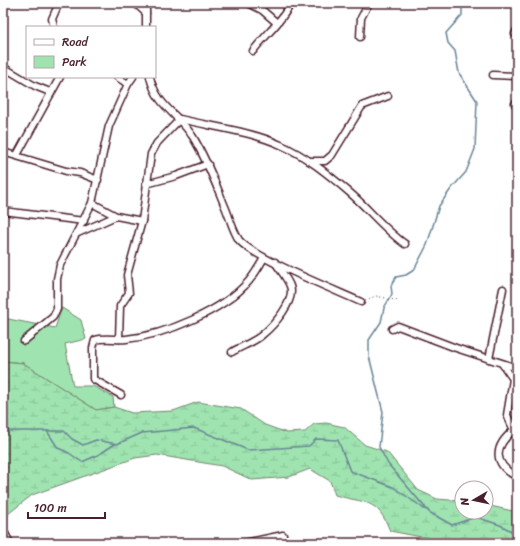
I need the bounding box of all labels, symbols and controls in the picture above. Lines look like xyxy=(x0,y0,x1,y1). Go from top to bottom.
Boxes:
legend xyxy=(26,26,156,78)
text: Road xyxy=(62,31,89,53)
text: Park xyxy=(62,51,87,73)
north arrow xyxy=(454,480,494,520)
scale bar xyxy=(28,494,105,520)
text: N xyxy=(455,496,475,508)
text: 100 m xyxy=(34,497,67,519)

